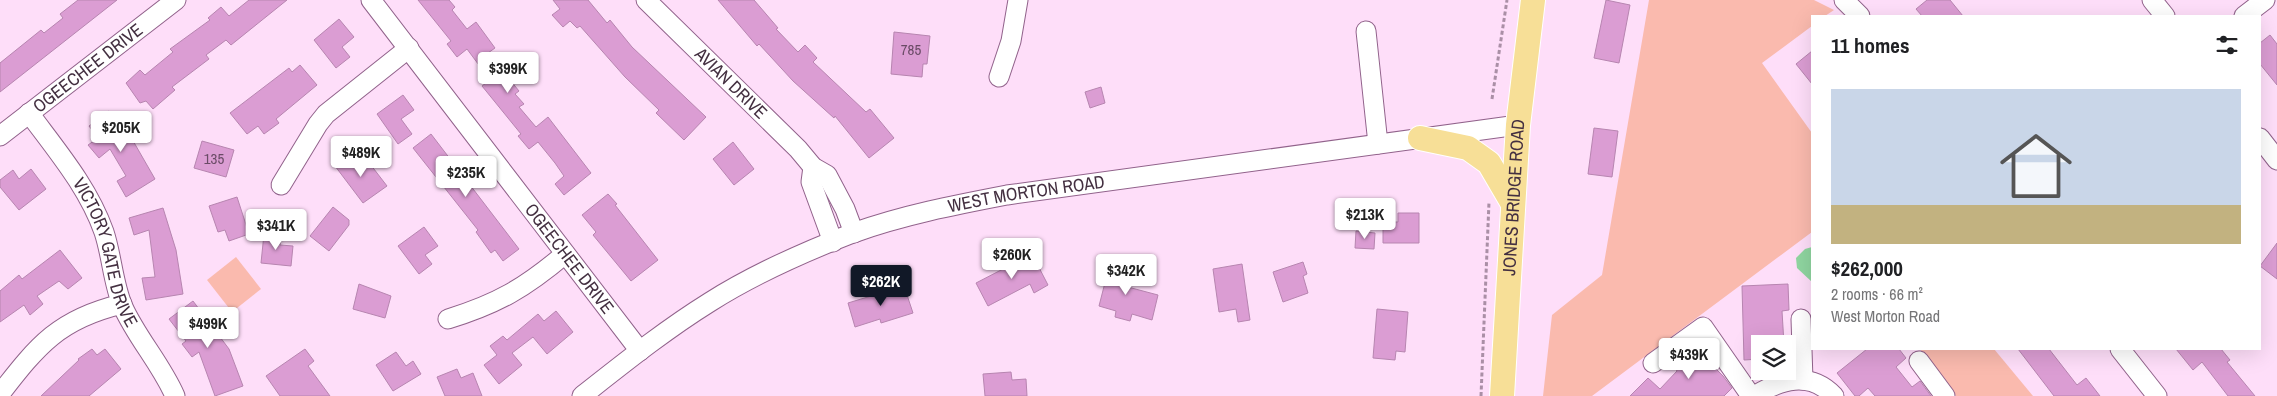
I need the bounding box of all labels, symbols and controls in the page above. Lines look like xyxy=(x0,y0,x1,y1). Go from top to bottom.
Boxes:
street label: OGEECHEE DRIVE xyxy=(27,17,148,118)
text: 11 homes xyxy=(1831,31,1910,60)
icon: filters xyxy=(2213,31,2241,59)
house number: 785 xyxy=(901,39,921,60)
street label: AVIAN DRIVE xyxy=(689,41,773,124)
pin: $399K xyxy=(473,52,543,94)
text: $399K xyxy=(489,57,527,79)
pin: $205K xyxy=(86,110,156,153)
text: $205K xyxy=(102,116,140,138)
street label: JONES BRIDGE ROAD xyxy=(1496,118,1531,276)
icon: home xyxy=(1991,121,2081,211)
pin: $489K xyxy=(326,136,396,178)
text: $489K xyxy=(342,141,380,163)
house number: 135 xyxy=(204,148,224,169)
pin: $235K xyxy=(431,156,501,198)
text: $235K xyxy=(447,161,485,183)
street label: WEST MORTON ROAD xyxy=(946,169,1106,218)
street label: VICTORY GATE DRIVE xyxy=(67,173,144,331)
street label: OGEECHEE DRIVE xyxy=(519,198,620,319)
pin: $213K xyxy=(1330,198,1400,240)
text: $213K xyxy=(1346,203,1384,225)
pin: $341K xyxy=(241,208,311,251)
text: $341K xyxy=(257,214,295,236)
pin: $260K xyxy=(977,238,1047,280)
text: $260K xyxy=(993,243,1031,265)
pin: $342K xyxy=(1091,254,1161,296)
text: $262,000 xyxy=(1831,254,1903,283)
text: $342K xyxy=(1107,259,1145,281)
pin: $262K xyxy=(846,264,916,307)
text: $262K xyxy=(862,270,900,292)
text: 2 rooms · 66 m² xyxy=(1831,283,1923,305)
text: West Morton Road xyxy=(1831,305,1940,327)
pin: $499K xyxy=(173,306,243,349)
text: $499K xyxy=(189,312,227,334)
map controls xyxy=(1751,335,1796,380)
button: layers xyxy=(1751,335,1796,380)
pin: $439K xyxy=(1654,338,1724,380)
text: $439K xyxy=(1670,343,1708,365)

